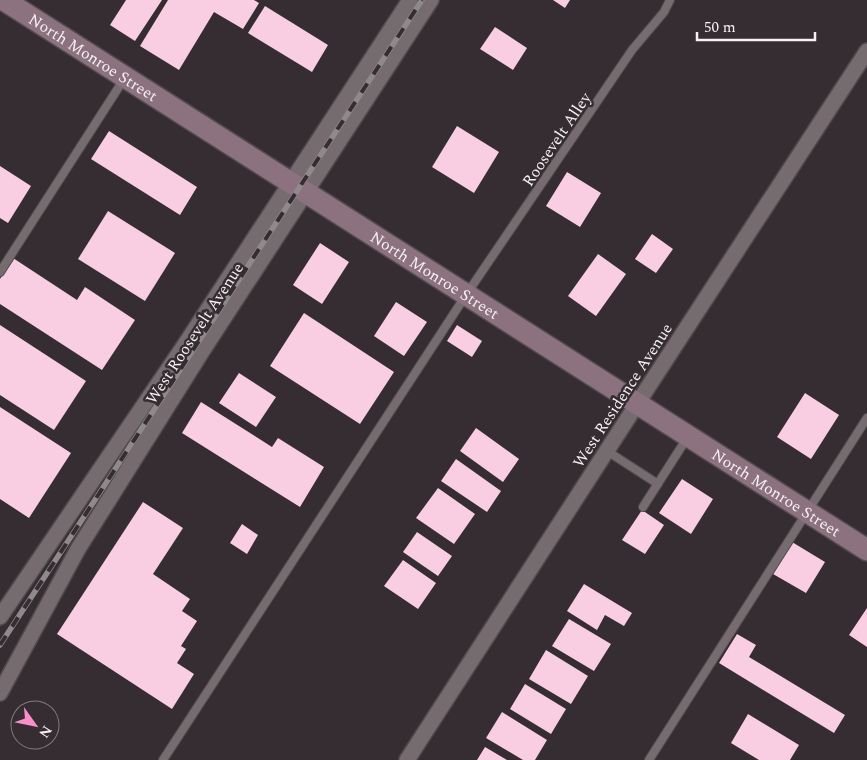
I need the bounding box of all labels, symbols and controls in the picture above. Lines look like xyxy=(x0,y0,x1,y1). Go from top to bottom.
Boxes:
street label: North Monroe Street xyxy=(24,8,162,108)
scale bar xyxy=(697,10,814,42)
text: 50 m xyxy=(704,16,736,39)
street label: Roosevelt Alley xyxy=(516,87,598,191)
street label: North Monroe Street xyxy=(365,225,504,326)
street label: West Roosevelt Avenue xyxy=(140,258,250,409)
street label: West Residence Avenue xyxy=(567,319,679,473)
street label: North Monroe Street xyxy=(707,443,845,543)
north arrow xyxy=(10,700,60,750)
text: N xyxy=(34,721,57,742)

